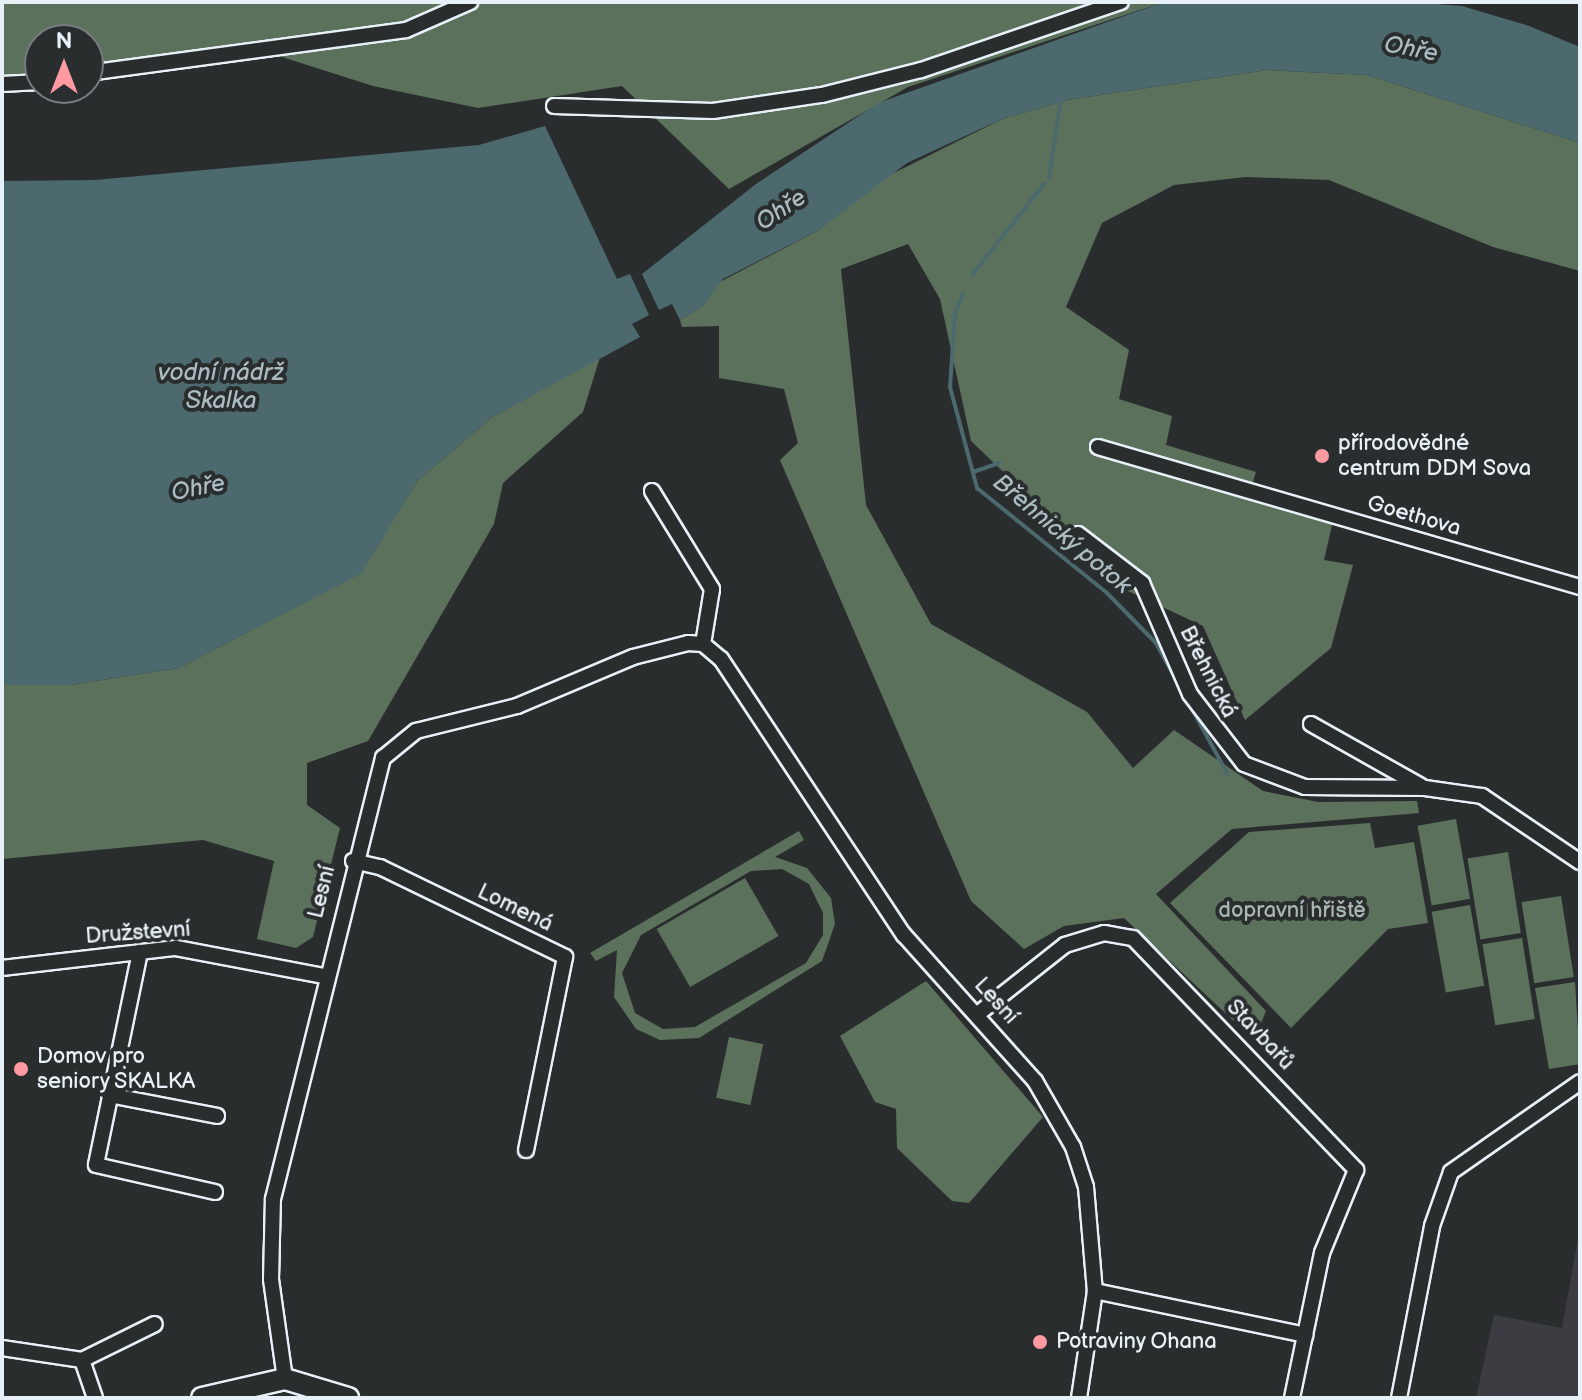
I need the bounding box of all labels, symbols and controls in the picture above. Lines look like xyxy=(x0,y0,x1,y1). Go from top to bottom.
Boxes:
north arrow xyxy=(24,24,104,104)
text: N xyxy=(56,28,72,55)
water label: Ohře xyxy=(1382,30,1440,68)
water label: Ohře xyxy=(750,183,812,237)
water label: vodní nádrž Skalka xyxy=(158,359,284,415)
place label: přírodovědné centrum DDM Sova xyxy=(1338,430,1532,482)
marker: přírodovědné centrum DDM Sova xyxy=(1313,447,1331,465)
water label: Břehnický potok xyxy=(986,467,1138,601)
water label: Ohře xyxy=(169,469,227,507)
street label: Goethova xyxy=(1364,490,1464,542)
street label: Břehnická xyxy=(1174,622,1242,722)
street label: Lesní xyxy=(303,863,341,921)
street label: Lomená xyxy=(473,878,557,938)
park label: dopravní hřiště xyxy=(1218,898,1366,924)
street label: Družstevní xyxy=(85,916,191,950)
street label: Lesní xyxy=(968,972,1024,1030)
street label: Stavbařů xyxy=(1221,994,1299,1076)
place label: Domov pro seniory SKALKA xyxy=(37,1043,197,1094)
marker: Domov pro seniory SKALKA xyxy=(12,1060,30,1078)
place label: Potraviny Ohana xyxy=(1056,1329,1218,1355)
marker: Potraviny Ohana xyxy=(1031,1333,1049,1351)

